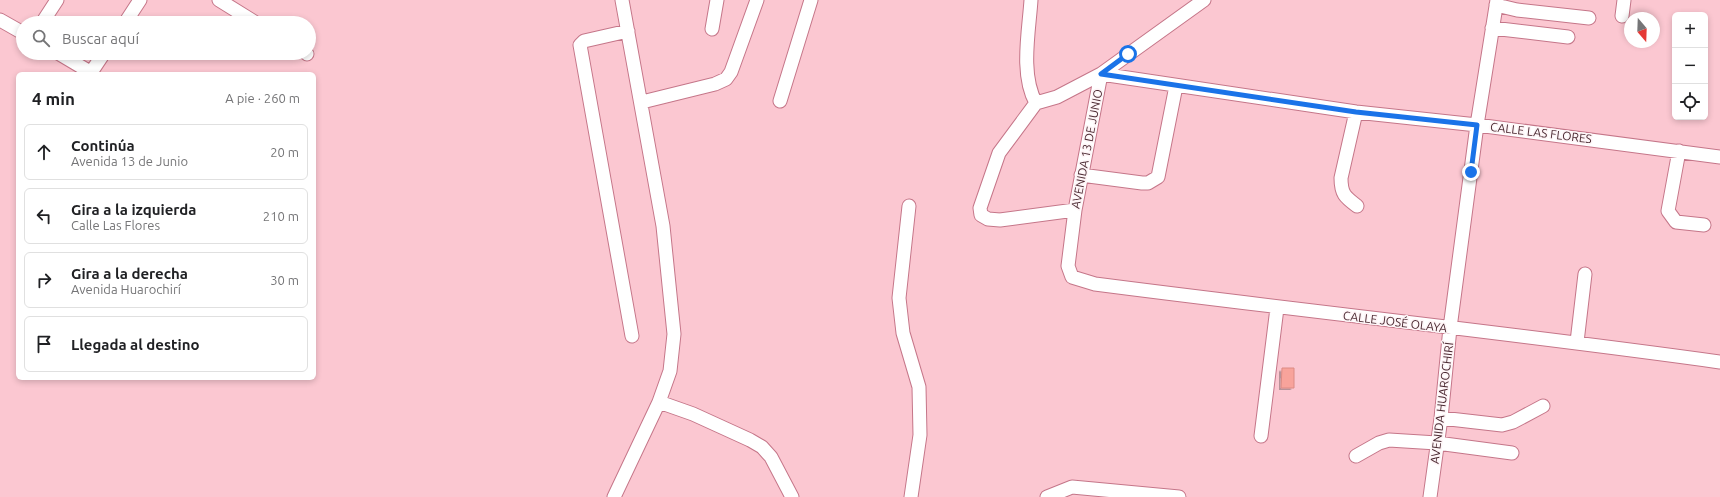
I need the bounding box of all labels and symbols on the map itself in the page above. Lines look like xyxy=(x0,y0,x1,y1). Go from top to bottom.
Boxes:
north arrow xyxy=(1624,12,1660,48)
route start xyxy=(1119,45,1137,63)
street label: AVENIDA 13 DE JUNIO xyxy=(1069,88,1104,210)
street label: CALLE LAS FLORES xyxy=(1489,120,1593,145)
route end xyxy=(1462,163,1480,181)
street label: CALLE JOSÉ OLAYA xyxy=(1342,309,1448,334)
street label: AVENIDA HUAROCHIRÍ xyxy=(1428,340,1456,465)

